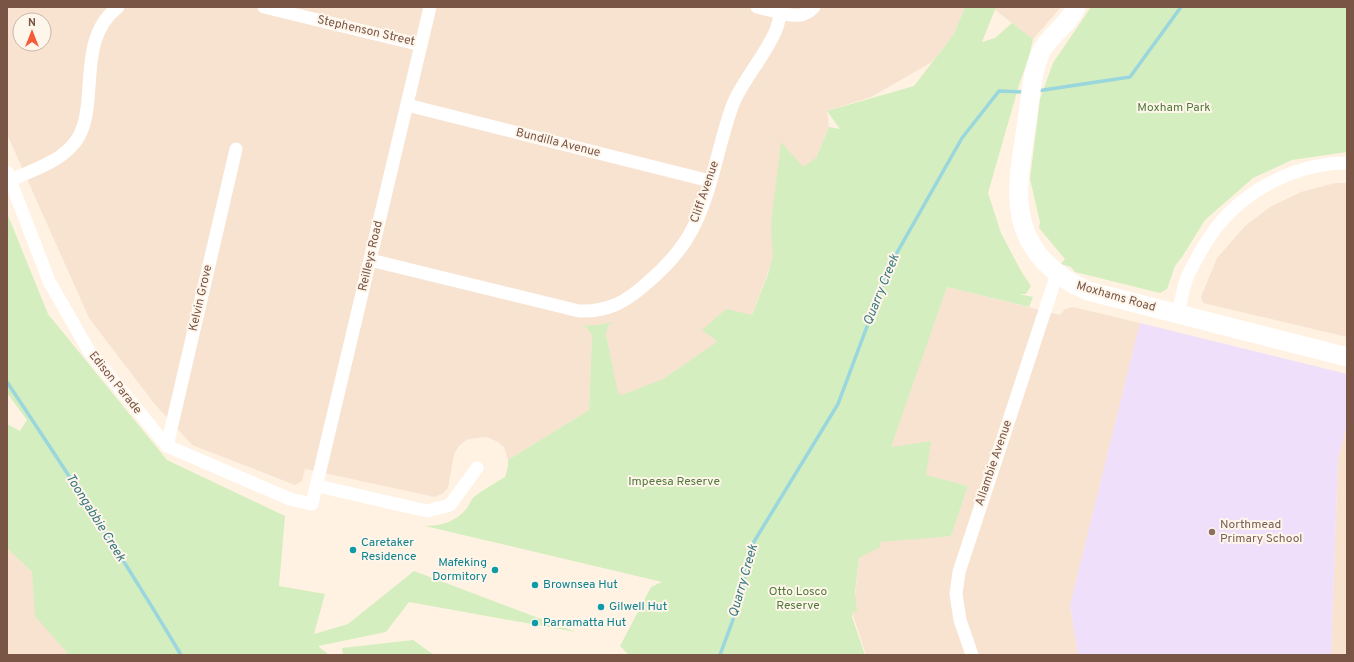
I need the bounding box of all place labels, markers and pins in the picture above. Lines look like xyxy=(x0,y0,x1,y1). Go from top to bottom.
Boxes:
place label: Northmead Primary School xyxy=(1220,517,1303,547)
marker: Northmead Primary School xyxy=(1207,527,1217,537)
place label: Caretaker Residence xyxy=(361,535,417,565)
marker: Caretaker Residence xyxy=(348,545,358,555)
place label: Mafeking Dormitory xyxy=(432,555,487,585)
marker: Mafeking Dormitory xyxy=(490,565,500,575)
place label: Brownsea Hut xyxy=(543,577,618,593)
marker: Brownsea Hut xyxy=(530,580,540,590)
place label: Gilwell Hut xyxy=(609,599,667,615)
marker: Gilwell Hut xyxy=(596,602,606,612)
place label: Parramatta Hut xyxy=(543,615,626,631)
marker: Parramatta Hut xyxy=(530,618,540,628)

